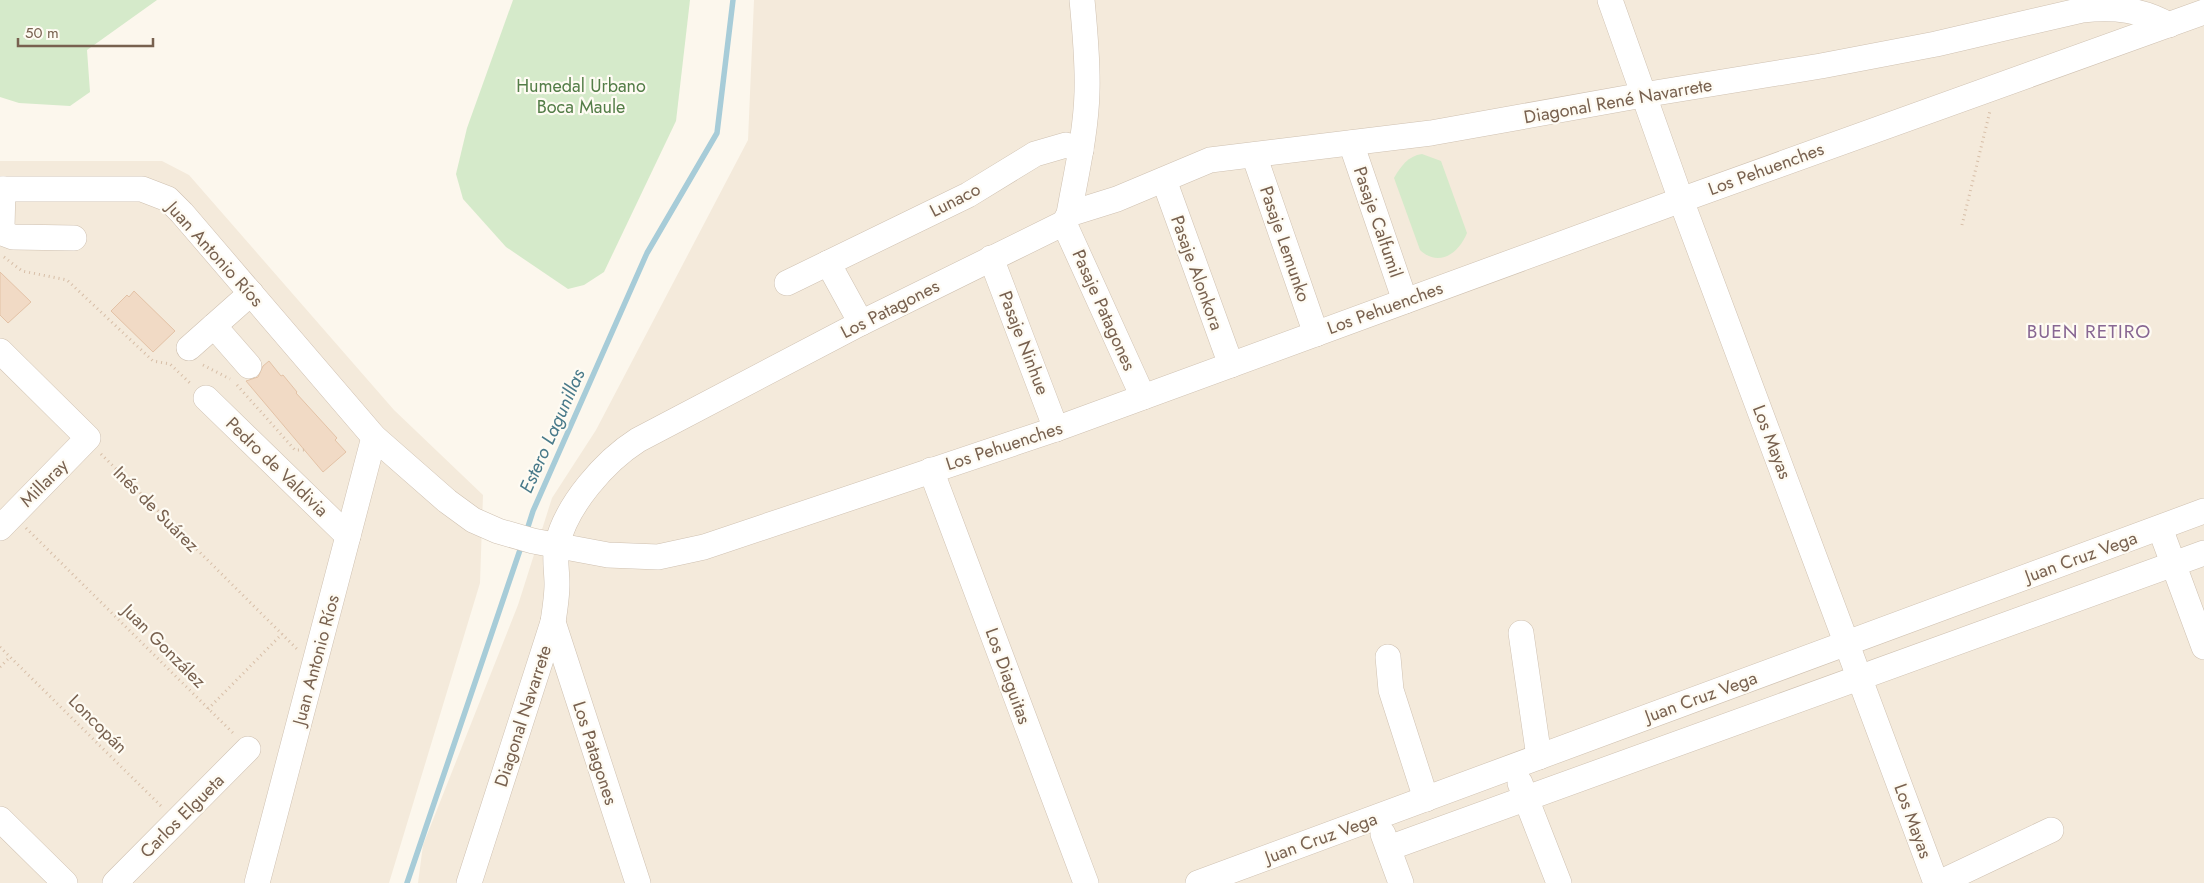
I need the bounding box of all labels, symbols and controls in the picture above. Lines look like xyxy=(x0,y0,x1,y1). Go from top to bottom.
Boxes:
scale bar xyxy=(18,15,152,47)
text: 50 m xyxy=(25,22,59,44)
street label: Diagonal René Navarrete xyxy=(1522,72,1714,130)
park label: Humedal Urbano Boca Maule xyxy=(516,73,646,120)
street label: Los Pehuenches xyxy=(1705,136,1827,202)
street label: Pasaje Calfumil xyxy=(1347,163,1409,281)
street label: Lunaco xyxy=(925,176,985,224)
street label: Pasaje Lemunko xyxy=(1253,183,1317,306)
street label: Juan Antonio Ríos xyxy=(159,194,269,312)
street label: Pasaje Alonkora xyxy=(1164,212,1230,334)
street label: Pasaje Patagones xyxy=(1066,245,1142,375)
street label: Los Patagones xyxy=(836,273,944,345)
street label: Los Pehuenches xyxy=(1324,275,1446,341)
street label: Pasaje Ninhue xyxy=(992,287,1056,399)
district label: BUEN RETIRO xyxy=(2027,318,2151,345)
water label: Estero Lagunillas xyxy=(513,364,592,497)
street label: Los Mayas xyxy=(1746,401,1798,483)
street label: Pedro de Valdivia xyxy=(220,411,334,523)
street label: Los Pehuenches xyxy=(942,415,1066,477)
street label: Millaray xyxy=(14,453,74,513)
street label: Inés de Suárez xyxy=(107,460,205,558)
street label: Juan Cruz Vega xyxy=(2019,525,2141,590)
street label: Juan Antonio Ríos xyxy=(286,592,346,730)
street label: Juan González xyxy=(115,597,212,694)
street label: Los Diaguitas xyxy=(979,624,1037,728)
street label: Diagonal Navarrete xyxy=(488,642,558,790)
street label: Juan Cruz Vega xyxy=(1639,665,1761,730)
street label: Loncopán xyxy=(63,689,133,759)
street label: Los Patagones xyxy=(566,698,624,808)
street label: Carlos Elgueta xyxy=(134,768,230,864)
street label: Los Mayas xyxy=(1888,780,1938,862)
street label: Juan Cruz Vega xyxy=(1259,806,1381,871)

